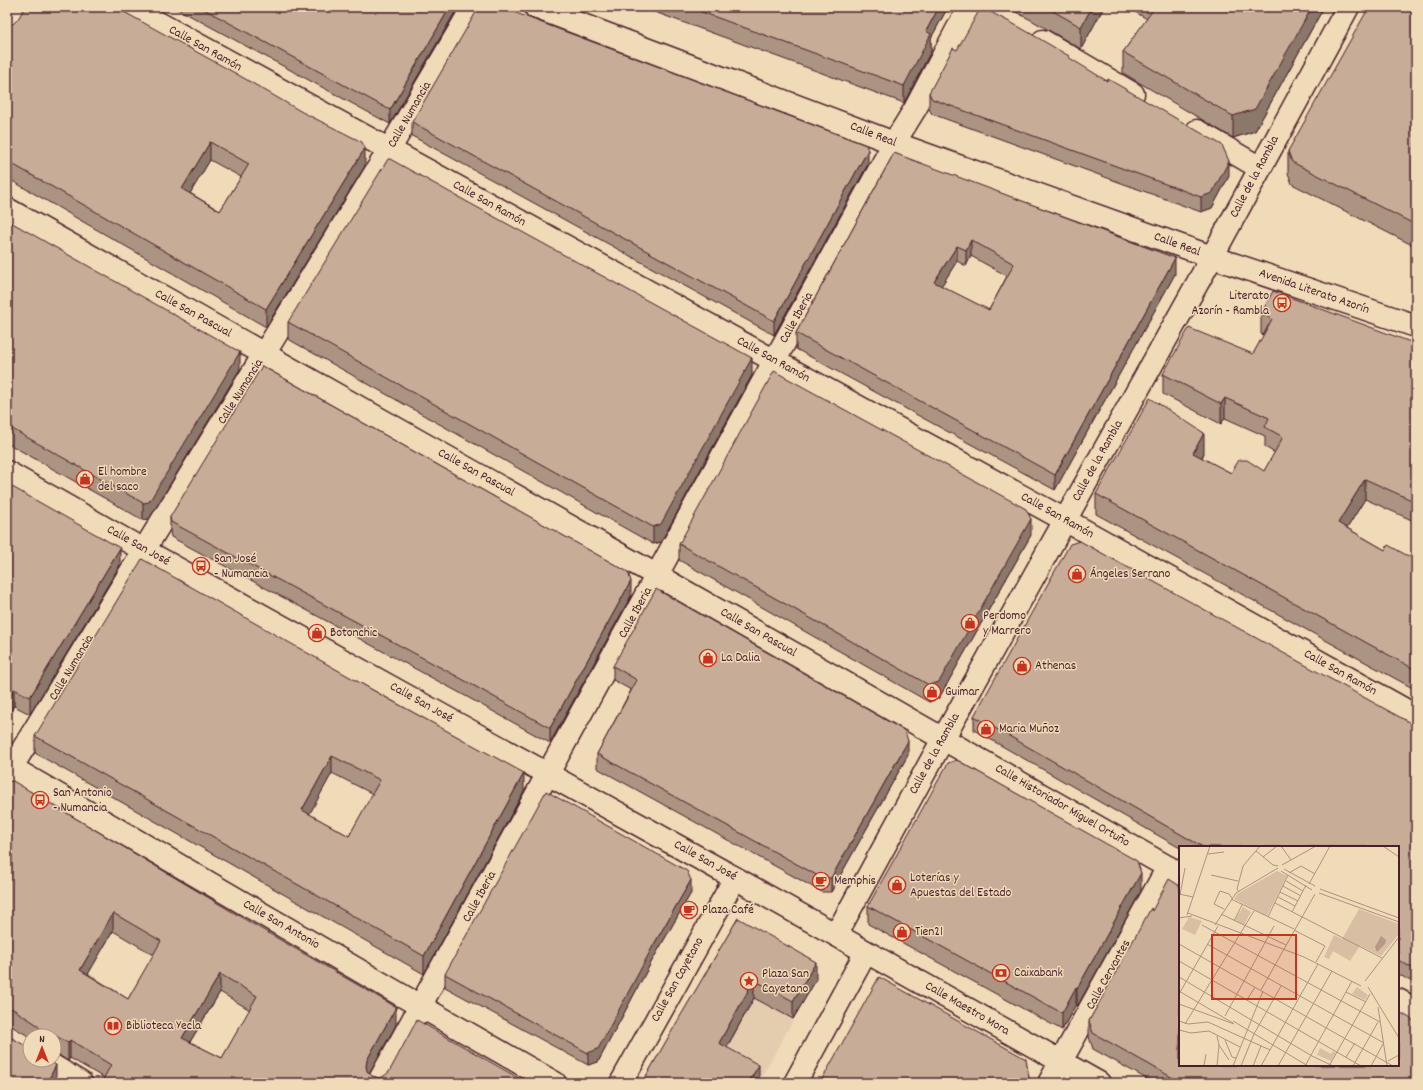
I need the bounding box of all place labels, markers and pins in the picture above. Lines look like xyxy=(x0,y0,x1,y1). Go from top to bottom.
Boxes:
place label: Literato Azorín - Rambla xyxy=(1191,287,1270,321)
bus stop icon: Literato Azorín - Rambla xyxy=(1272,293,1292,313)
place label: El hombre del saco xyxy=(98,463,147,497)
shop icon: El hombre del saco xyxy=(75,469,95,489)
place label: San José - Numancia xyxy=(214,550,269,584)
bus stop icon: San José - Numancia xyxy=(191,556,211,576)
shop icon: Ángeles Serrano xyxy=(1067,564,1087,584)
place label: Ángeles Serrano xyxy=(1090,565,1171,584)
place label: Perdomo y Marrero xyxy=(983,607,1031,641)
shop icon: Perdomo y Marrero xyxy=(960,613,980,633)
shop icon: Botonchic xyxy=(307,623,327,643)
place label: Botonchic xyxy=(330,624,377,643)
shop icon: La Dalia xyxy=(698,648,718,668)
place label: La Dalia xyxy=(721,649,761,668)
shop icon: Athenas xyxy=(1012,656,1032,676)
place label: Athenas xyxy=(1035,657,1076,676)
shop icon: Guimar xyxy=(922,682,942,702)
place label: Guimar xyxy=(945,683,980,702)
shop icon: Maria Muñoz xyxy=(976,719,996,739)
place label: Maria Muñoz xyxy=(999,720,1059,739)
place label: San Antonio - Numancia xyxy=(53,784,112,818)
bus stop icon: San Antonio - Numancia xyxy=(30,790,50,810)
place label: Loterías y Apuestas del Estado xyxy=(910,869,1011,903)
cafe icon: Memphis xyxy=(811,871,831,891)
place label: Memphis xyxy=(834,872,876,891)
shop icon: Loterías y Apuestas del Estado xyxy=(887,875,907,895)
cafe icon: Plaza Café xyxy=(679,900,699,920)
place label: Plaza Café xyxy=(702,901,754,920)
shop icon: Tien21 xyxy=(892,922,912,942)
place label: Tien21 xyxy=(915,923,943,942)
bank icon: Caixabank xyxy=(991,963,1011,983)
place label: Caixabank xyxy=(1014,964,1063,983)
place label: Plaza San Cayetano xyxy=(762,965,809,999)
place icon: Plaza San Cayetano xyxy=(739,971,759,991)
library icon: Biblioteca Yecla xyxy=(103,1016,123,1036)
place label: Biblioteca Yecla xyxy=(126,1017,202,1036)

